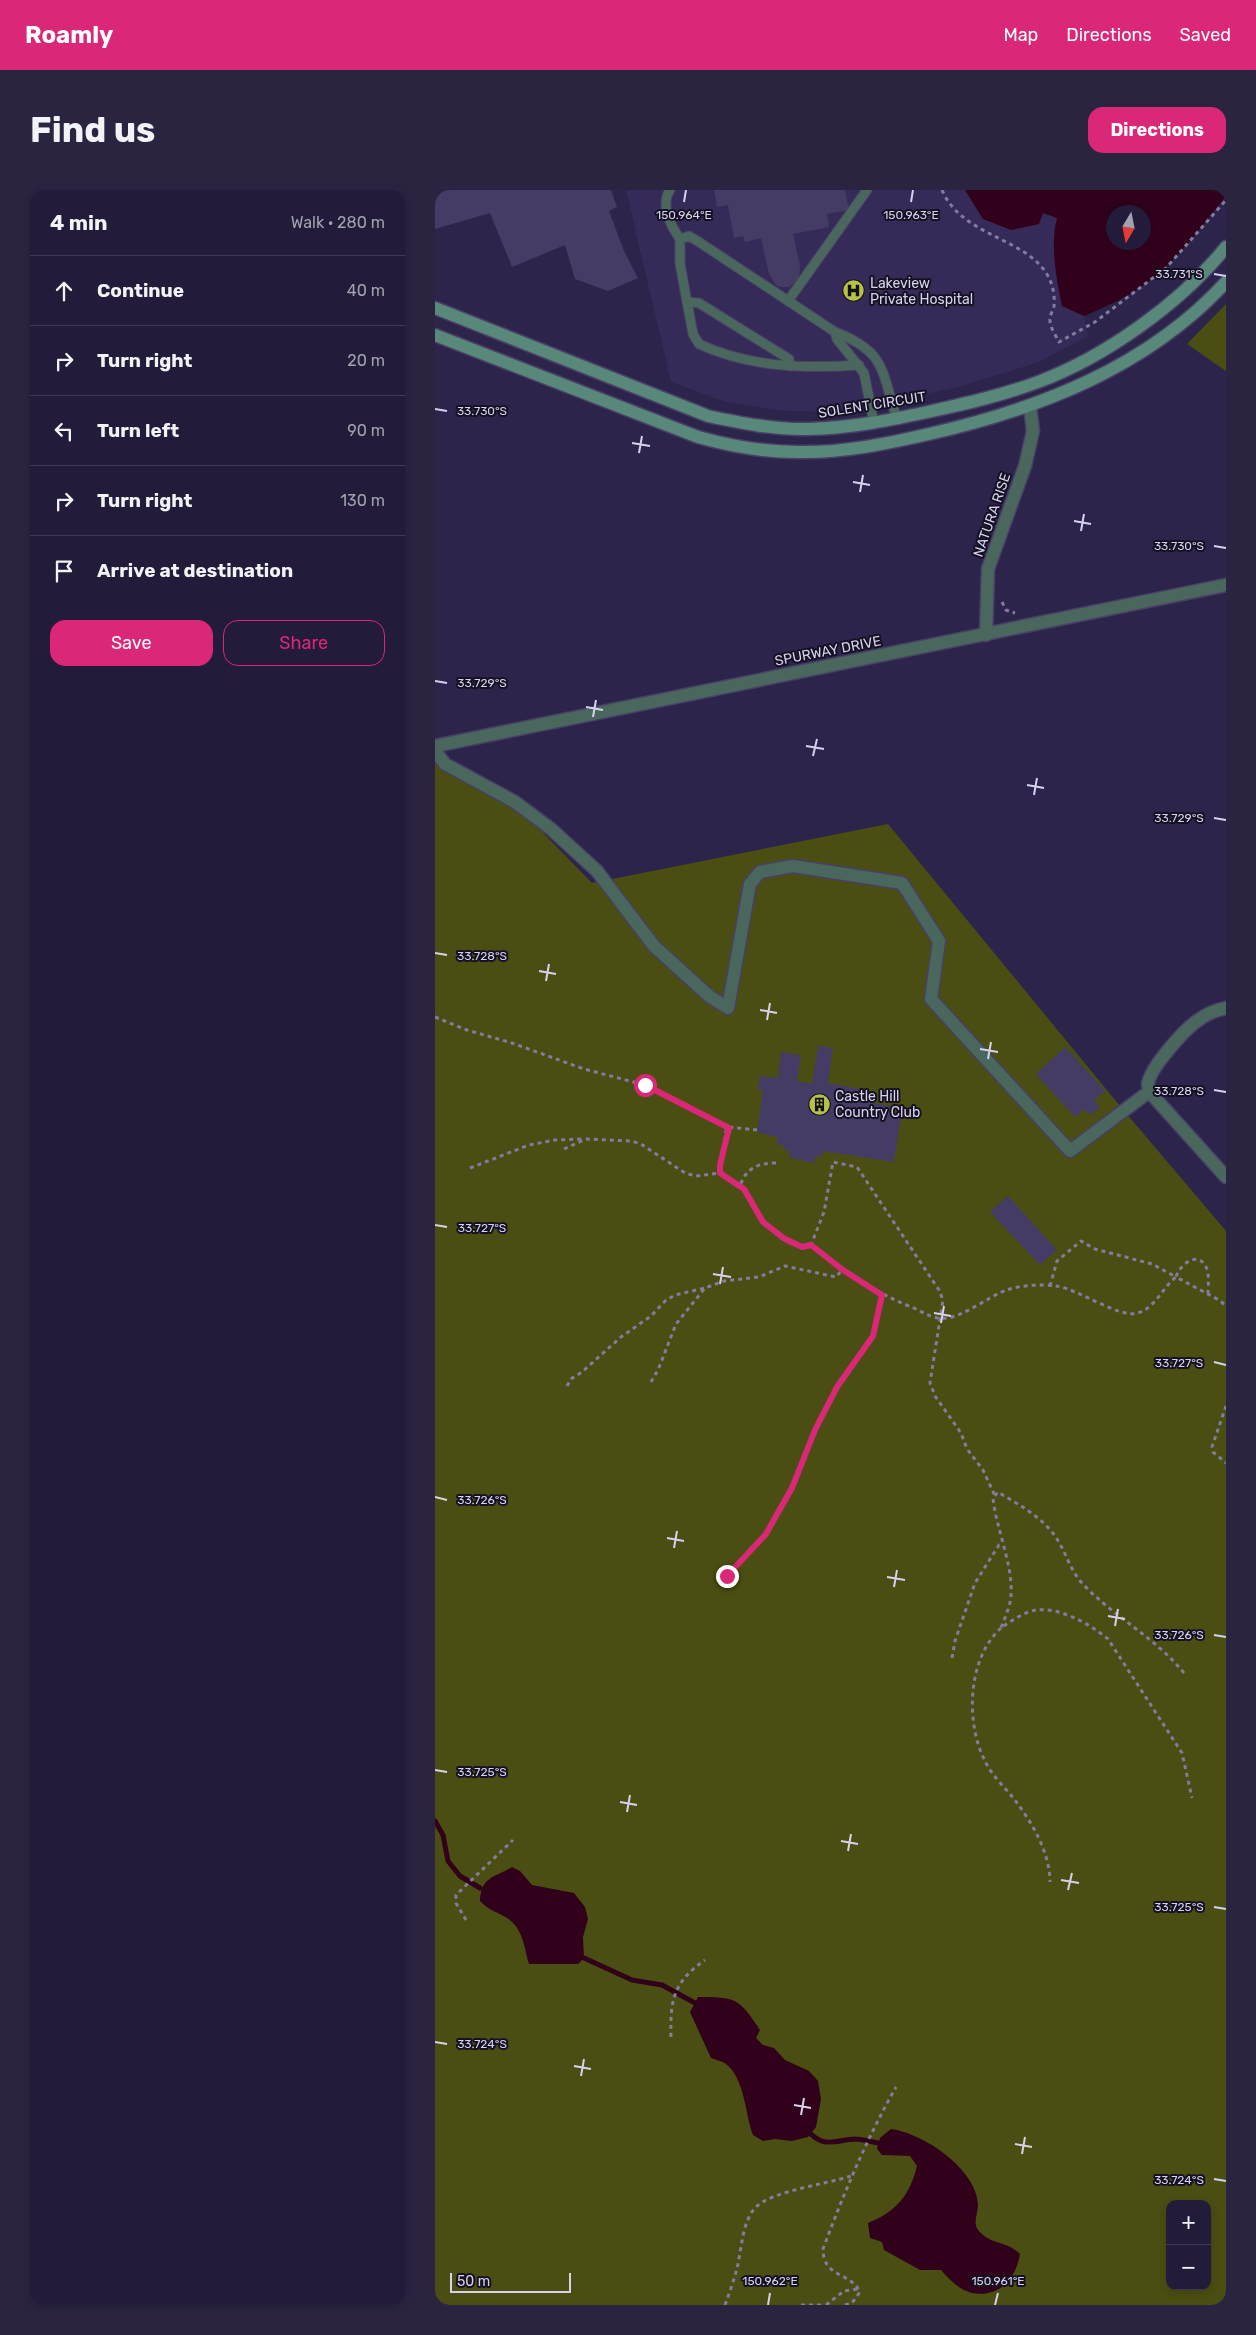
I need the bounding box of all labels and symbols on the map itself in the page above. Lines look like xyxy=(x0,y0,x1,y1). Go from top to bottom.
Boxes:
north arrow xyxy=(1106,205,1151,250)
text: 150.964°E xyxy=(656,208,712,222)
text: 150.963°E xyxy=(883,208,939,222)
text: 33.731°S xyxy=(1155,267,1203,281)
place label: Lakeview Private Hospital xyxy=(870,275,973,308)
hospital icon: Lakeview Private Hospital xyxy=(842,279,866,303)
street label: SOLENT CIRCUIT xyxy=(817,388,927,422)
text: 33.730°S xyxy=(457,404,507,418)
street label: NATURA RISE xyxy=(970,471,1014,559)
text: 33.730°S xyxy=(1154,539,1204,553)
street label: SPURWAY DRIVE xyxy=(773,632,883,670)
text: 33.729°S xyxy=(457,676,507,690)
text: 33.729°S xyxy=(1154,811,1204,825)
text: 33.728°S xyxy=(457,949,507,963)
route start xyxy=(634,1074,657,1097)
text: 33.728°S xyxy=(1154,1084,1204,1098)
place label: Castle Hill Country Club xyxy=(835,1088,920,1121)
building icon: Castle Hill Country Club xyxy=(807,1092,831,1116)
text: 33.727°S xyxy=(458,1221,506,1235)
text: 33.727°S xyxy=(1155,1356,1203,1370)
text: 33.726°S xyxy=(457,1493,507,1507)
route end xyxy=(716,1565,739,1588)
text: 33.726°S xyxy=(1154,1628,1204,1642)
text: 33.725°S xyxy=(457,1765,507,1779)
text: 33.725°S xyxy=(1154,1900,1204,1914)
text: 33.724°S xyxy=(457,2037,507,2051)
text: 33.724°S xyxy=(1154,2173,1204,2187)
scale bar xyxy=(450,2270,571,2293)
text: 150.962°E xyxy=(742,2274,798,2288)
text: 150.961°E xyxy=(971,2274,1025,2288)

